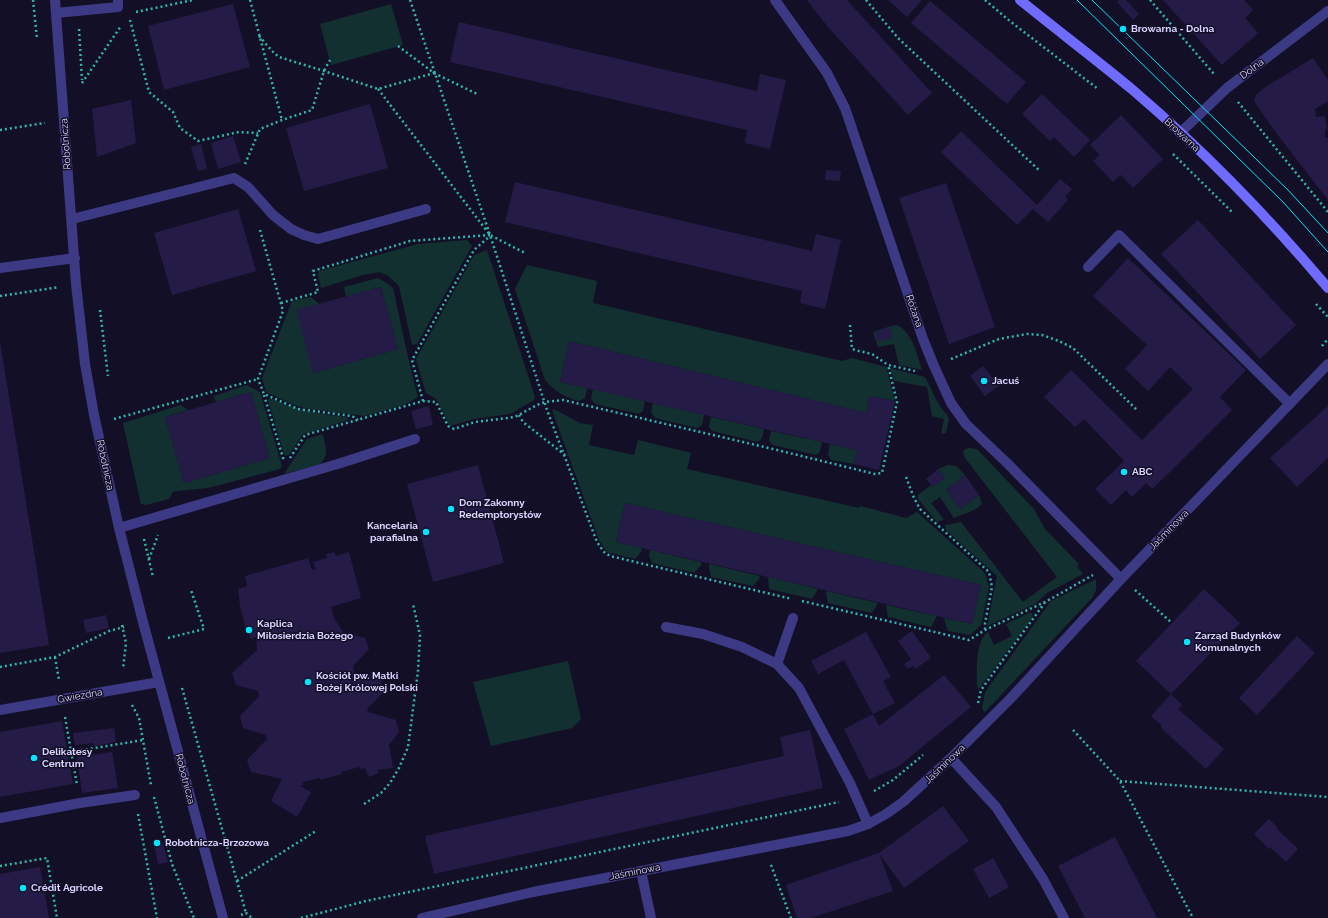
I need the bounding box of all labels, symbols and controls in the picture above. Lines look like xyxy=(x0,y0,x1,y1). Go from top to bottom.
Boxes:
place label: Browarna - Dolna xyxy=(1131,23,1214,35)
marker: Browarna - Dolna xyxy=(1118,24,1128,34)
street label: Dolna xyxy=(1238,56,1266,82)
street label: Browarna xyxy=(1162,116,1202,154)
street label: Robotnicza xyxy=(58,118,74,170)
street label: Różana xyxy=(903,293,925,329)
place label: Jacuś xyxy=(992,375,1019,387)
marker: Jacuś xyxy=(979,376,989,386)
street label: Robotnicza xyxy=(94,439,116,491)
place label: ABC xyxy=(1132,466,1152,478)
marker: ABC xyxy=(1119,467,1129,477)
place label: Dom Zakonny Redemptorystów xyxy=(459,497,542,520)
marker: Dom Zakonny Redemptorystów xyxy=(446,504,456,514)
street label: Jaśminowa xyxy=(1147,507,1191,553)
place label: Kancelaria parafialna xyxy=(367,520,418,544)
marker: Kancelaria parafialna xyxy=(421,527,431,537)
place label: Kaplica Miłosierdzia Bożego xyxy=(257,618,353,642)
marker: Kaplica Miłosierdzia Bożego xyxy=(244,625,254,635)
place label: Zarząd Budynków Komunalnych xyxy=(1195,630,1281,654)
marker: Zarząd Budynków Komunalnych xyxy=(1182,637,1192,647)
place label: Kościół pw. Matki Bożej Królowej Polski xyxy=(316,670,418,694)
marker: Kościół pw. Matki Bożej Królowej Polski xyxy=(303,677,313,687)
street label: Gwiezdna xyxy=(57,686,103,706)
street label: Jaśminowa xyxy=(922,742,968,786)
place label: Delikatesy Centrum xyxy=(42,746,92,770)
marker: Delikatesy Centrum xyxy=(29,753,39,763)
street label: Robotnicza xyxy=(173,753,197,805)
place label: Robotnicza-Brzozowa xyxy=(165,837,269,849)
marker: Robotnicza-Brzozowa xyxy=(152,838,162,848)
street label: Jaśminowa xyxy=(609,861,661,883)
place label: Crédit Agricole xyxy=(31,882,103,894)
marker: Crédit Agricole xyxy=(18,883,28,893)

